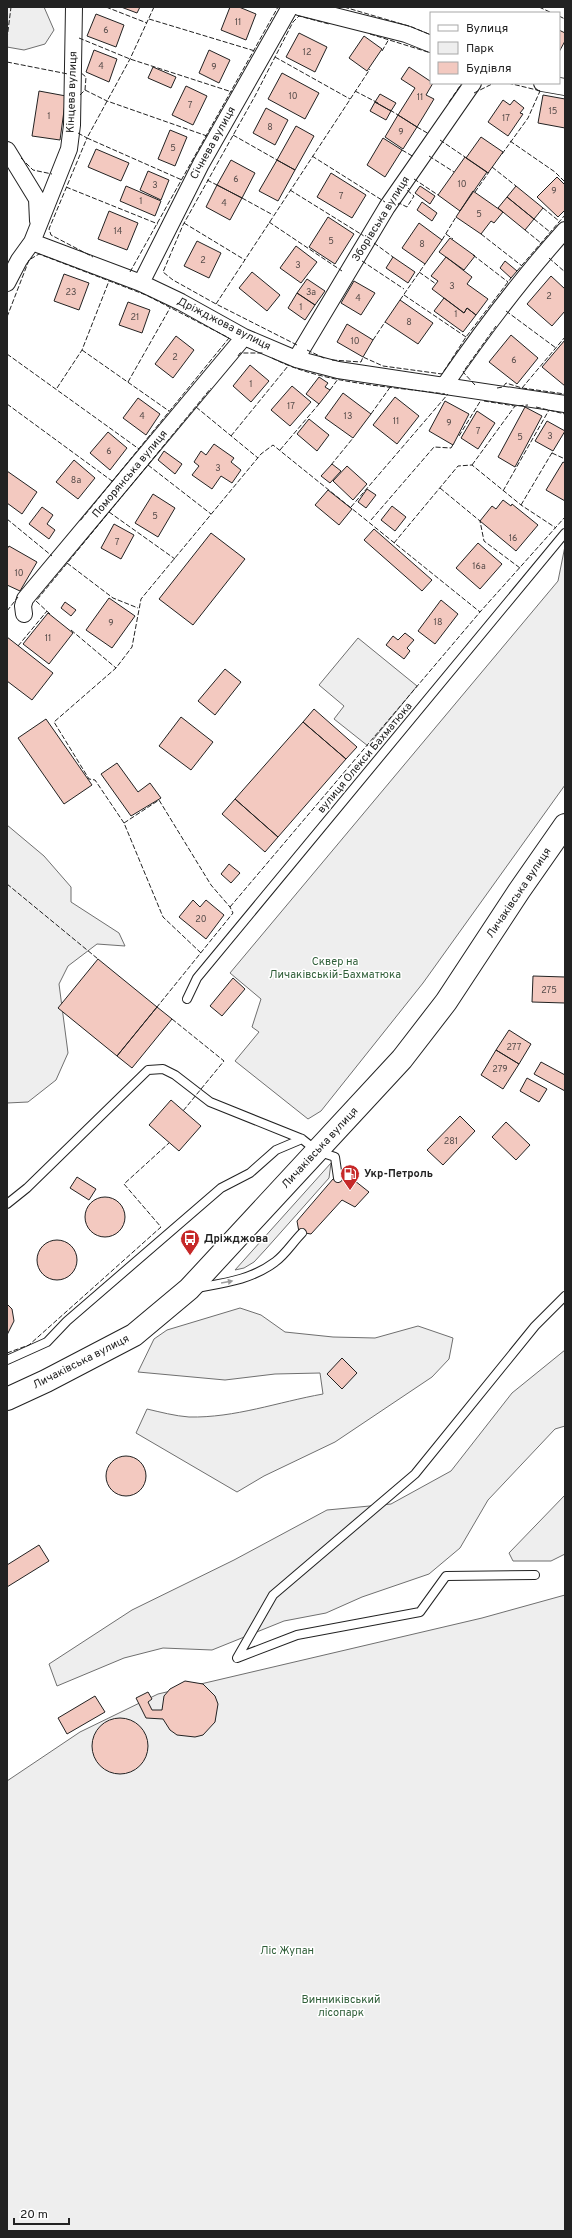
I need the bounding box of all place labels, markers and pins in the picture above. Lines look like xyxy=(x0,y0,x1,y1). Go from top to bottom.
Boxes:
fuel station icon: Укр-Петроль xyxy=(339,1163,361,1191)
place label: Укр-Петроль xyxy=(364,1167,433,1181)
bus stop icon: Дріжджова xyxy=(179,1228,201,1256)
place label: Дріжджова xyxy=(204,1232,268,1246)

